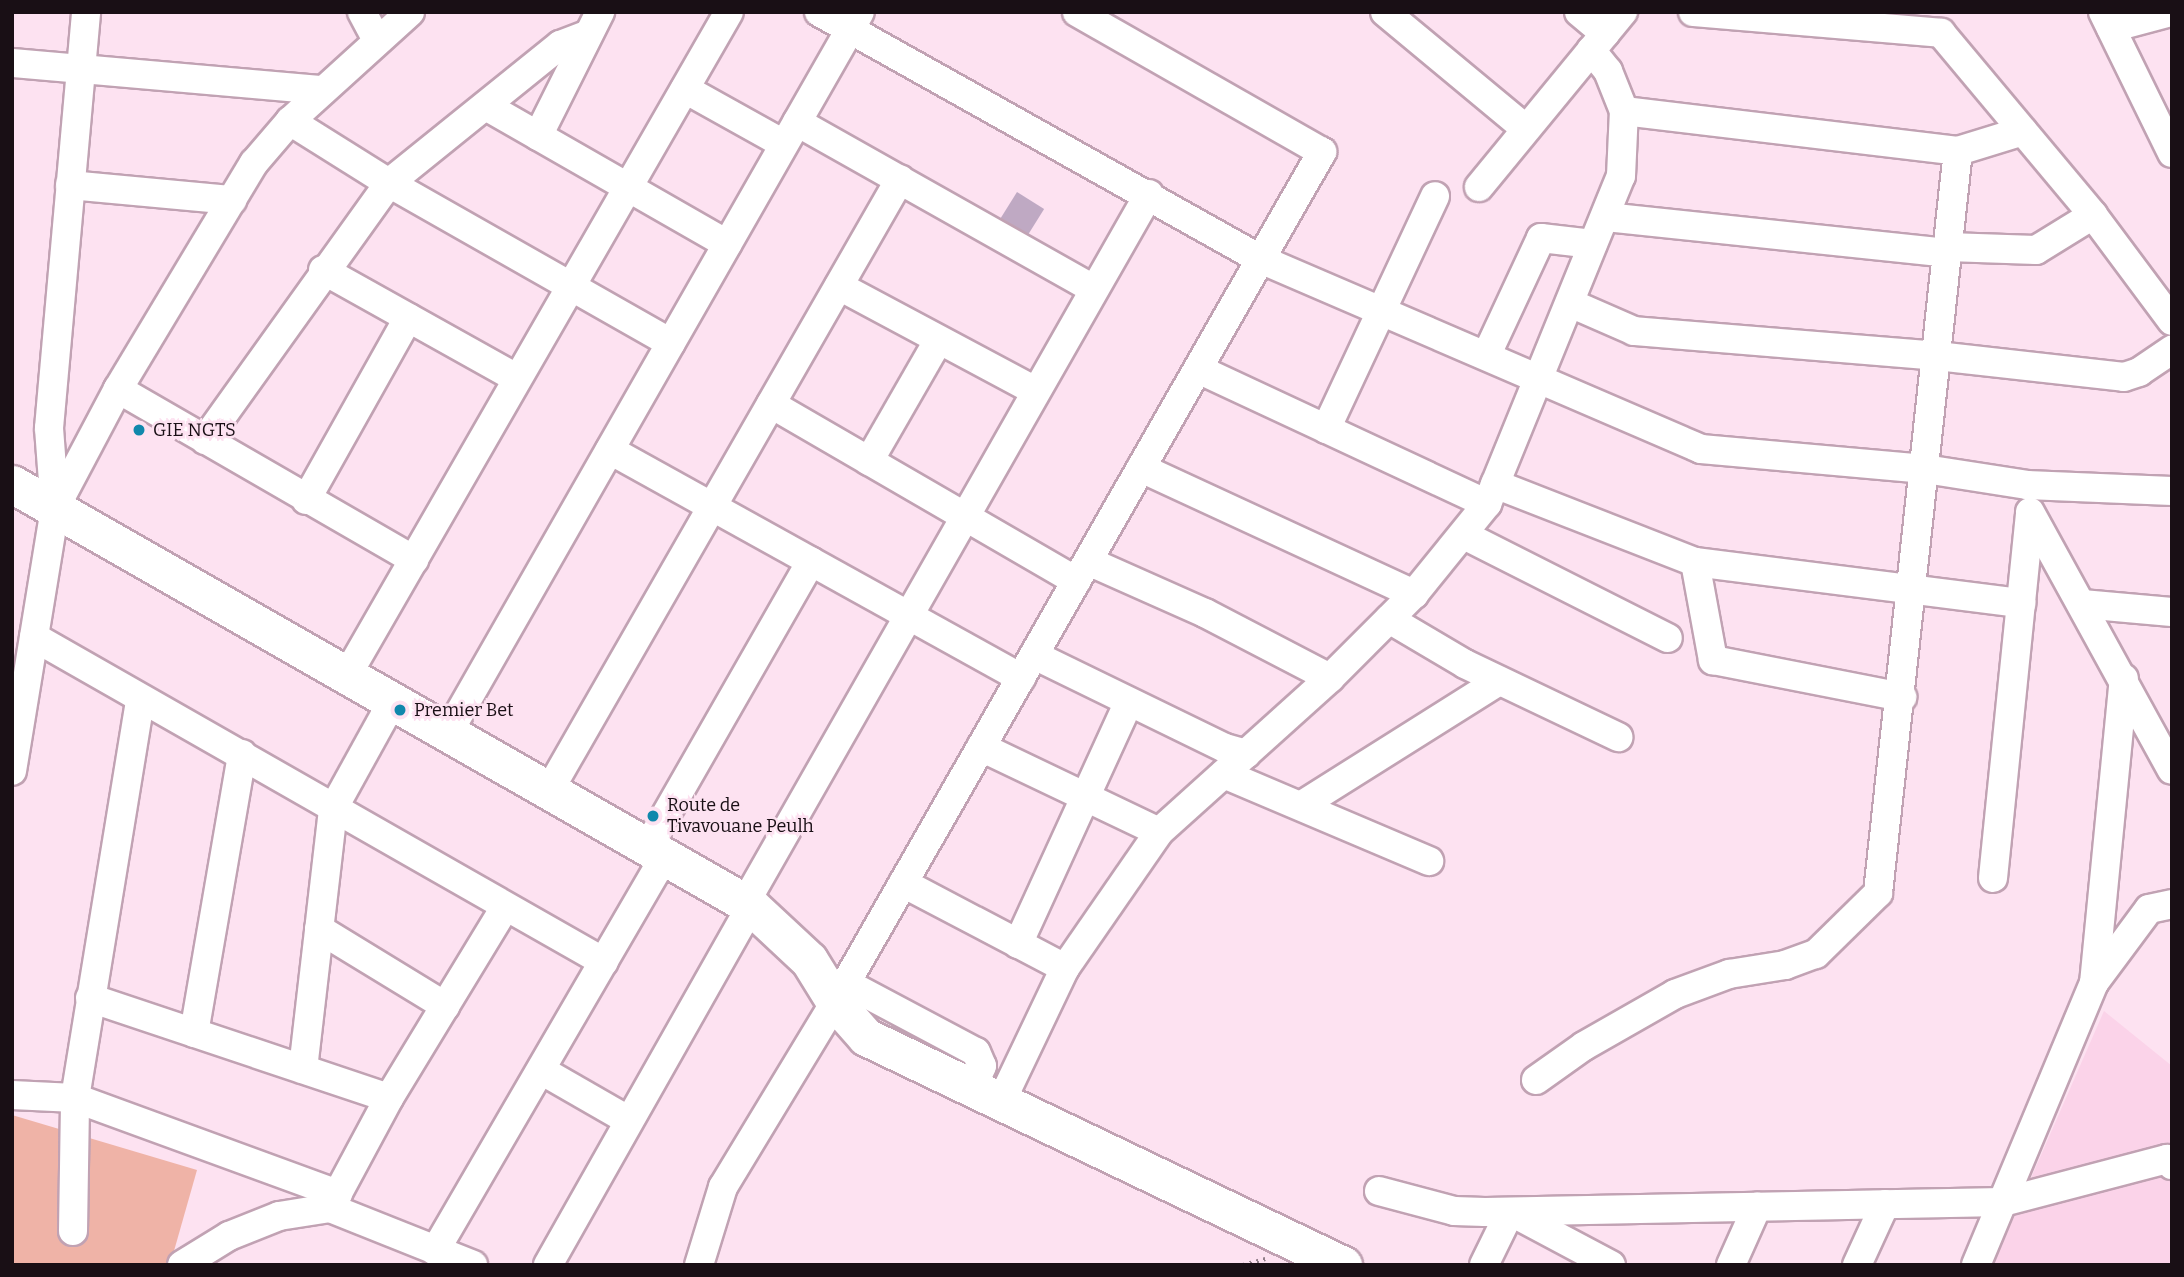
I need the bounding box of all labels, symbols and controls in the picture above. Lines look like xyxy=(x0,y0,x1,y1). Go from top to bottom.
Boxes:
place label: GIE NGTS xyxy=(153,419,236,441)
marker: GIE NGTS xyxy=(131,422,147,438)
place label: Premier Bet xyxy=(414,699,514,721)
marker: Premier Bet xyxy=(392,702,408,718)
place label: Route de Tivavouane Peulh xyxy=(667,795,814,838)
marker: Route de Tivavouane Peulh xyxy=(645,808,661,824)

